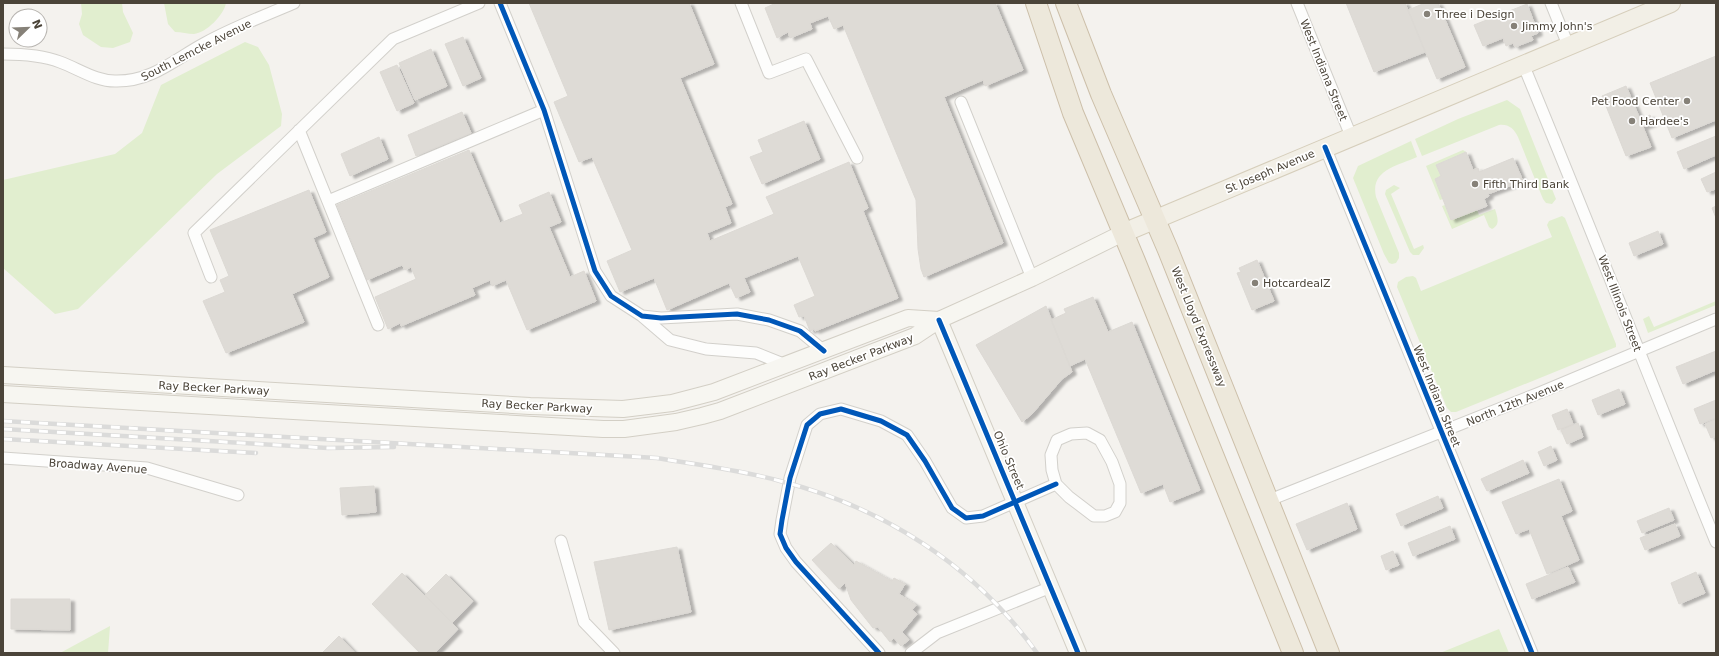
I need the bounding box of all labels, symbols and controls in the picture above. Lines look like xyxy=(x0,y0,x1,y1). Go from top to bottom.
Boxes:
north arrow xyxy=(8,8,48,48)
place label: Three i Design xyxy=(1434,8,1515,21)
marker: Three i Design xyxy=(1422,9,1432,19)
street label: South Lemcke Avenue xyxy=(139,17,254,84)
text: N xyxy=(29,18,45,31)
street label: West Indiana Street xyxy=(1297,18,1350,123)
place label: Jimmy John's xyxy=(1521,20,1593,33)
marker: Jimmy John's xyxy=(1509,21,1519,31)
place label: Pet Food Center xyxy=(1591,95,1679,108)
marker: Pet Food Center xyxy=(1682,96,1692,106)
place label: Hardee's xyxy=(1640,115,1689,128)
marker: Hardee's xyxy=(1627,116,1637,126)
street label: St Joseph Avenue xyxy=(1224,147,1317,196)
place label: Fifth Third Bank xyxy=(1483,178,1570,191)
marker: Fifth Third Bank xyxy=(1470,179,1480,189)
street label: West Illinois Street xyxy=(1595,253,1644,354)
street label: West Lloyd Expressway xyxy=(1168,265,1229,390)
place label: HotcardealZ xyxy=(1263,277,1331,290)
marker: HotcardealZ xyxy=(1250,278,1260,288)
street label: Ray Becker Parkway xyxy=(807,331,916,383)
street label: West Indiana Street xyxy=(1410,344,1463,449)
street label: North 12th Avenue xyxy=(1465,378,1566,429)
street label: Ray Becker Parkway xyxy=(158,379,270,398)
street label: Ray Becker Parkway xyxy=(481,397,593,416)
street label: Ohio Street xyxy=(990,429,1027,492)
street label: Broadway Avenue xyxy=(48,457,148,476)

